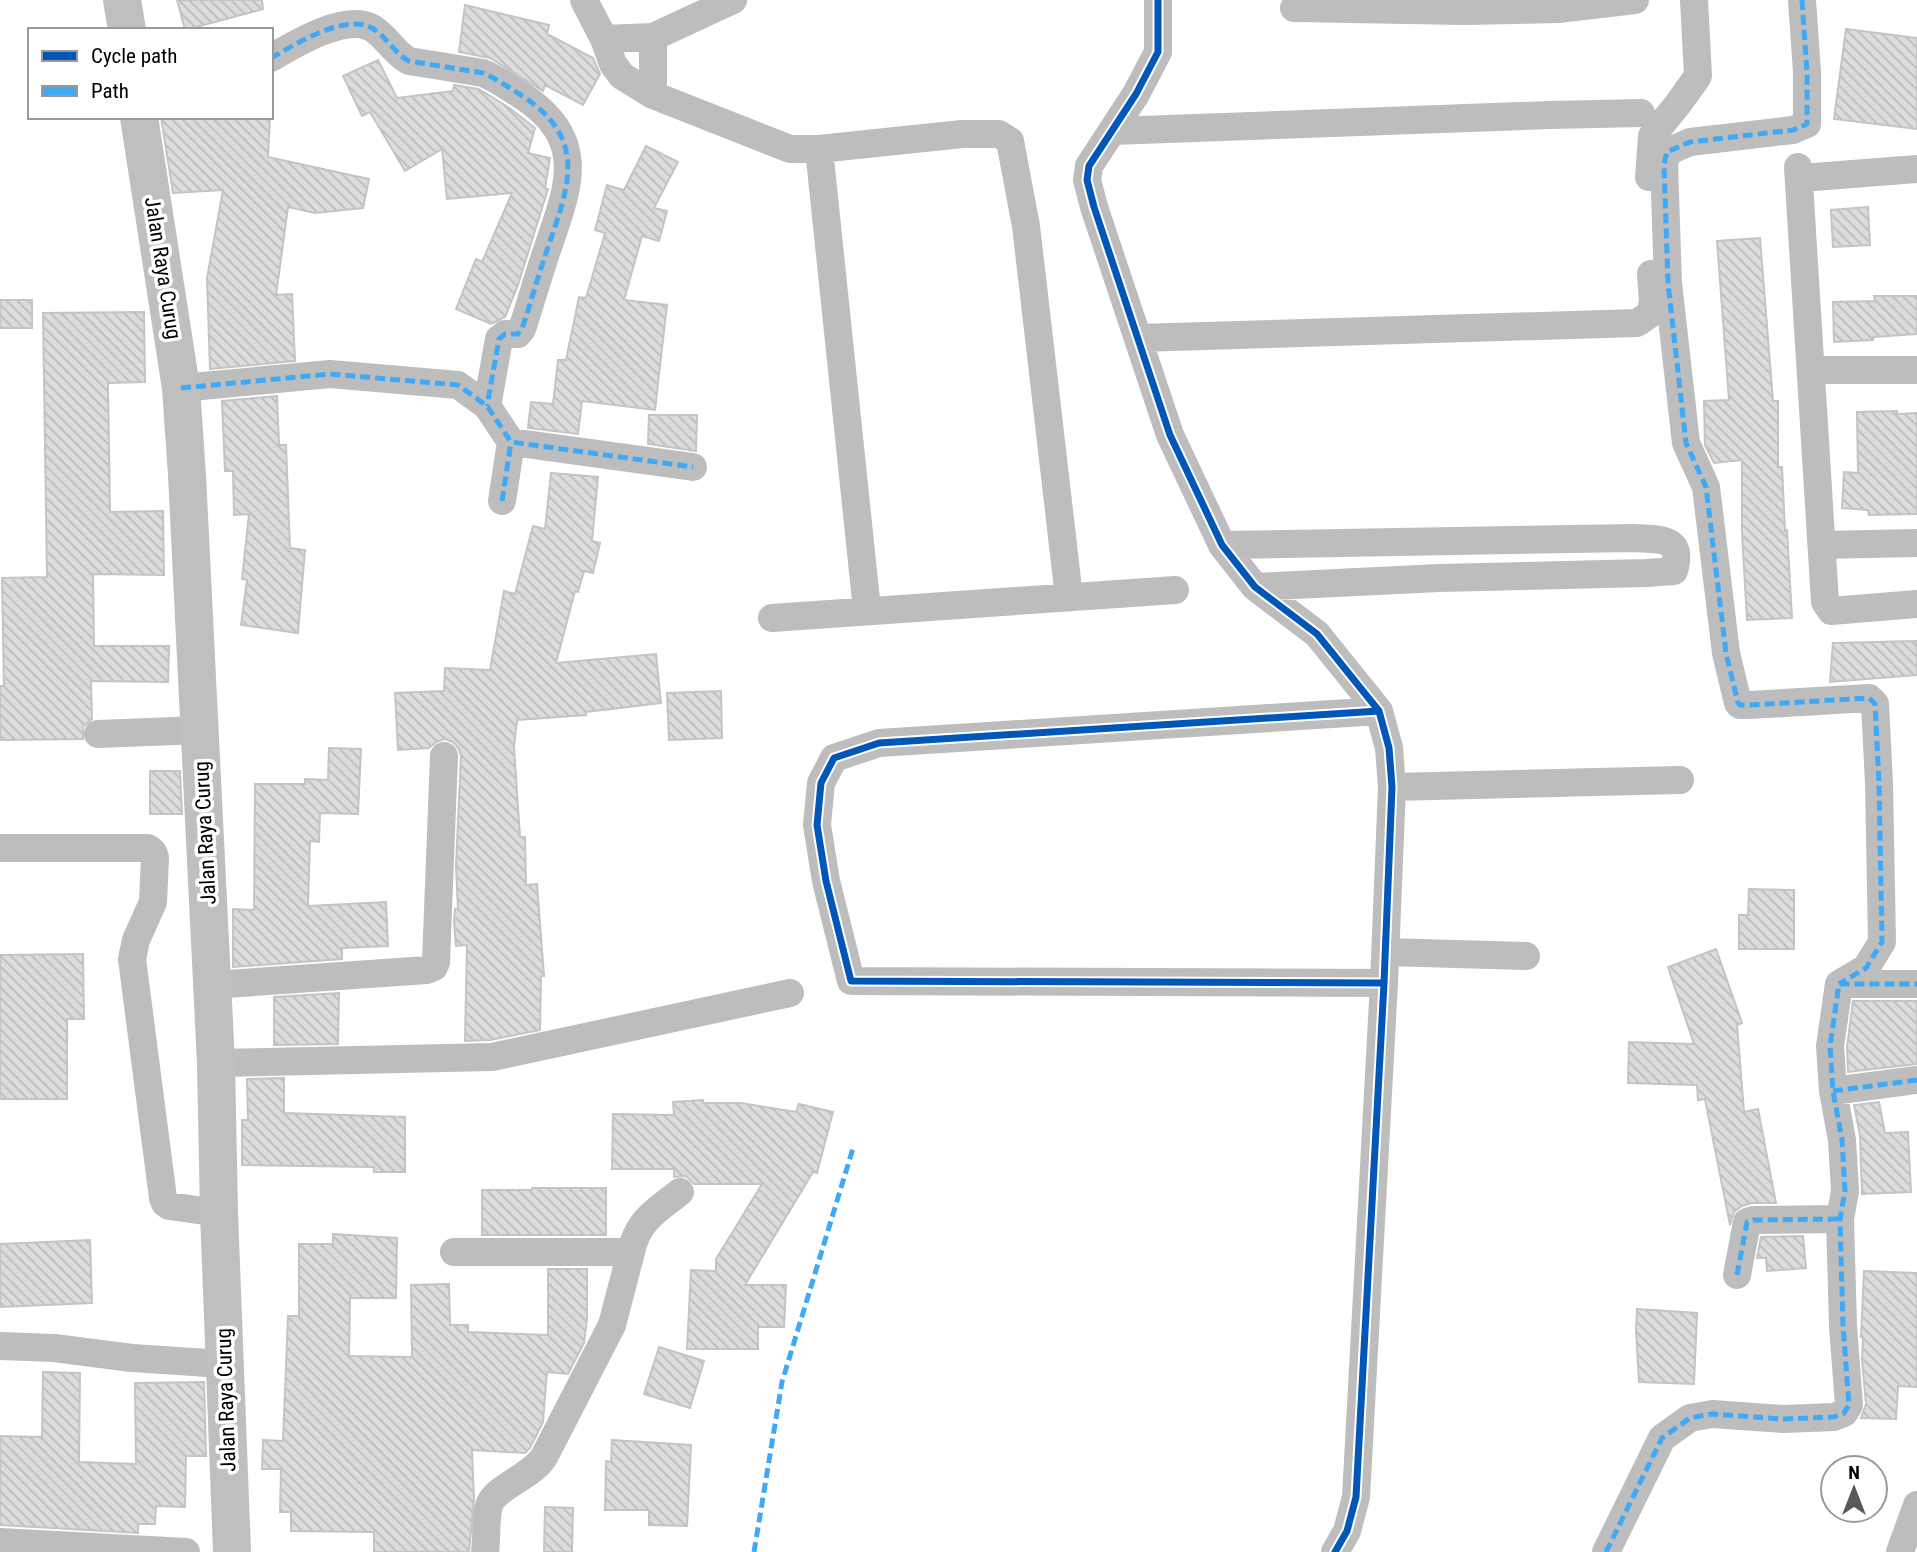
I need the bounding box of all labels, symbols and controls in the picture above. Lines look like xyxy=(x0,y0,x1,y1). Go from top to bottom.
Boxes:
legend xyxy=(28,28,273,119)
text: Cycle path xyxy=(91,44,177,68)
text: Path xyxy=(91,79,129,103)
street label: Jalan Raya Curug xyxy=(140,195,186,341)
street label: Jalan Raya Curug xyxy=(189,761,221,905)
street label: Jalan Raya Curug xyxy=(212,1328,240,1472)
north arrow xyxy=(1819,1454,1889,1524)
text: N xyxy=(1848,1461,1860,1484)

